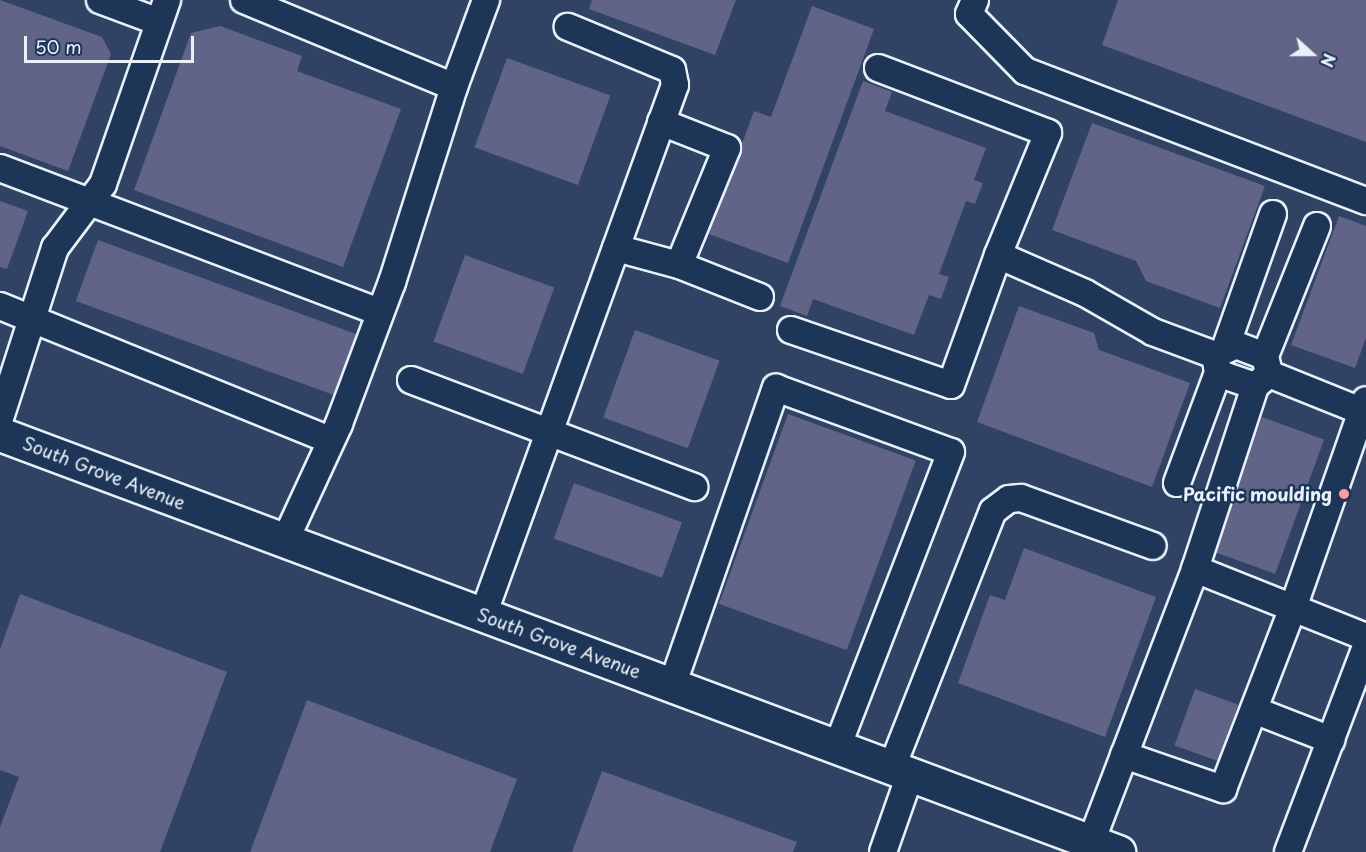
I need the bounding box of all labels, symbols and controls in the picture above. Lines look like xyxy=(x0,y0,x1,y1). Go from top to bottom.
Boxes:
scale bar xyxy=(27,24,196,62)
north arrow xyxy=(1282,24,1342,84)
text: 50 m xyxy=(35,33,82,60)
text: N xyxy=(1315,50,1342,71)
street label: South Grove Avenue xyxy=(18,432,190,514)
place label: Pacific moulding xyxy=(1181,483,1332,505)
marker: Pacific moulding xyxy=(1337,487,1351,501)
street label: South Grove Avenue xyxy=(473,603,645,683)

